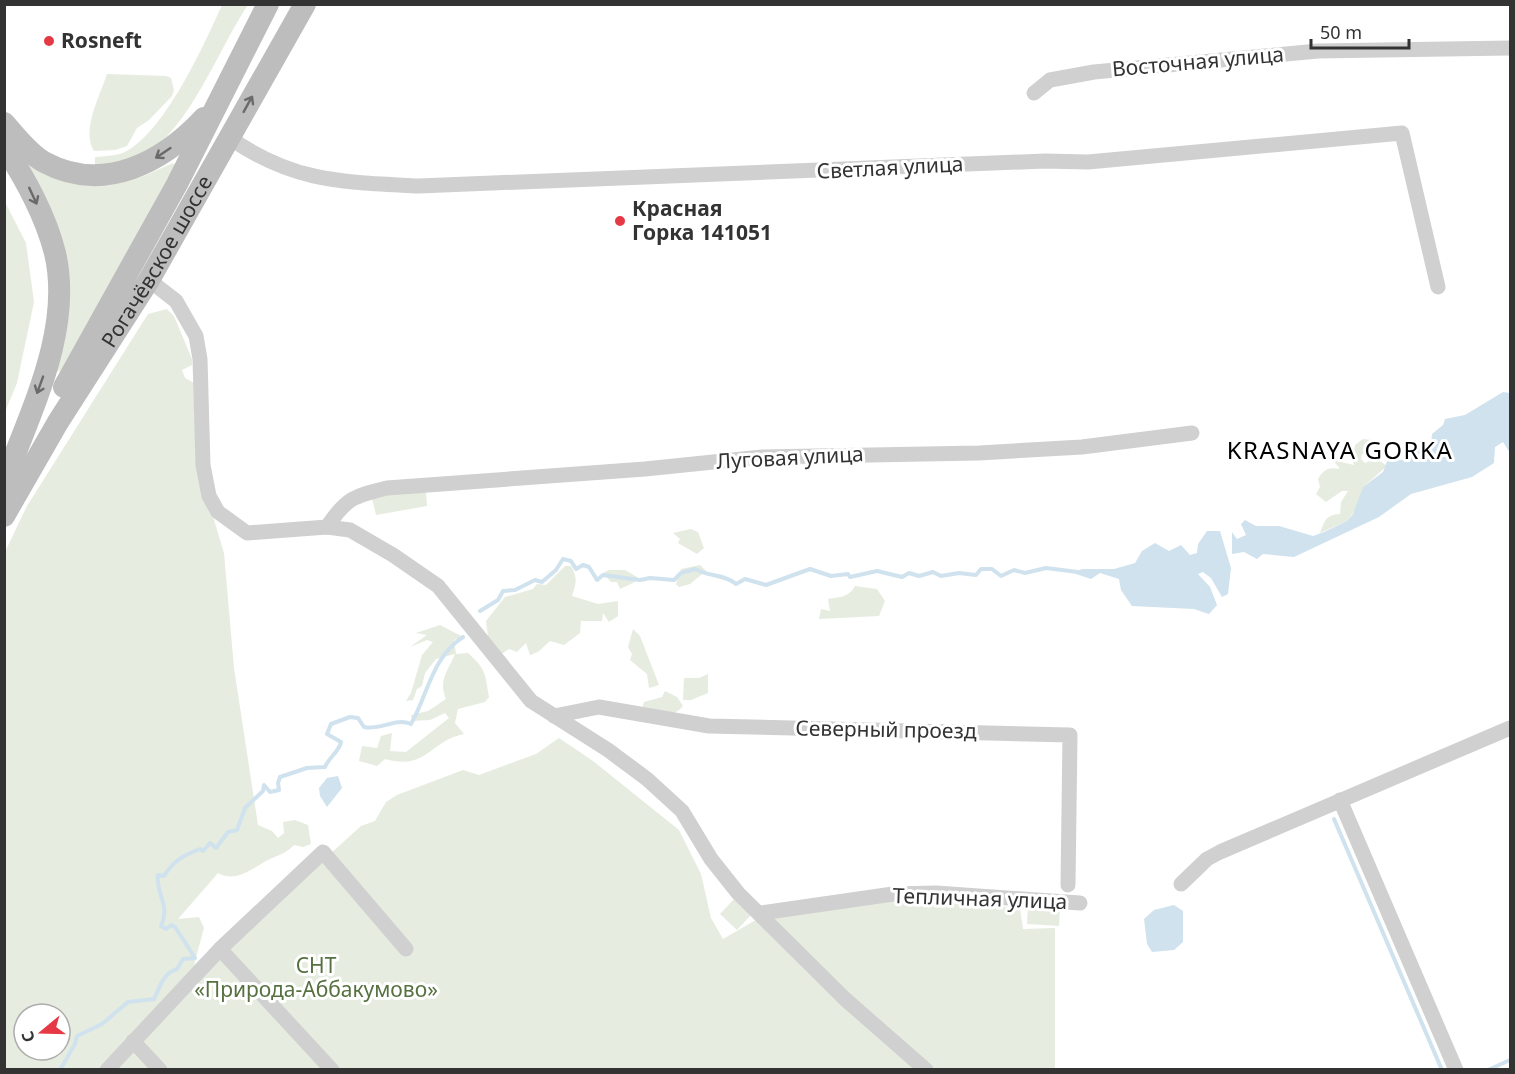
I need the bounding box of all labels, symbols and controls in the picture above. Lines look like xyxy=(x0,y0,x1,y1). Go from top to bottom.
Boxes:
scale bar xyxy=(1311,12,1408,50)
text: 50 m xyxy=(1320,20,1362,44)
place label: Rosneft xyxy=(61,26,142,54)
marker: Rosneft xyxy=(42,34,56,48)
street label: Восточная улица xyxy=(1111,40,1285,82)
one-way arrow xyxy=(243,96,255,113)
one-way arrow xyxy=(155,147,172,159)
street label: Светлая улица xyxy=(816,149,964,185)
street label: Рогачёвское шоссе xyxy=(94,170,218,353)
one-way arrow xyxy=(28,187,40,205)
place label: Красная Горка 141051 xyxy=(632,194,772,246)
marker: Красная Горка 141051 xyxy=(613,214,627,228)
one-way arrow xyxy=(34,375,45,394)
district label: KRASNAYA GORKA xyxy=(1227,433,1453,466)
street label: Луговая улица xyxy=(716,439,864,475)
street label: Северный проезд xyxy=(795,713,977,745)
street label: Тепличная улица xyxy=(892,881,1068,915)
park label: СНТ «Природа-Аббакумово» xyxy=(194,951,438,1003)
north arrow xyxy=(12,1002,72,1062)
text: С xyxy=(16,1028,40,1045)

